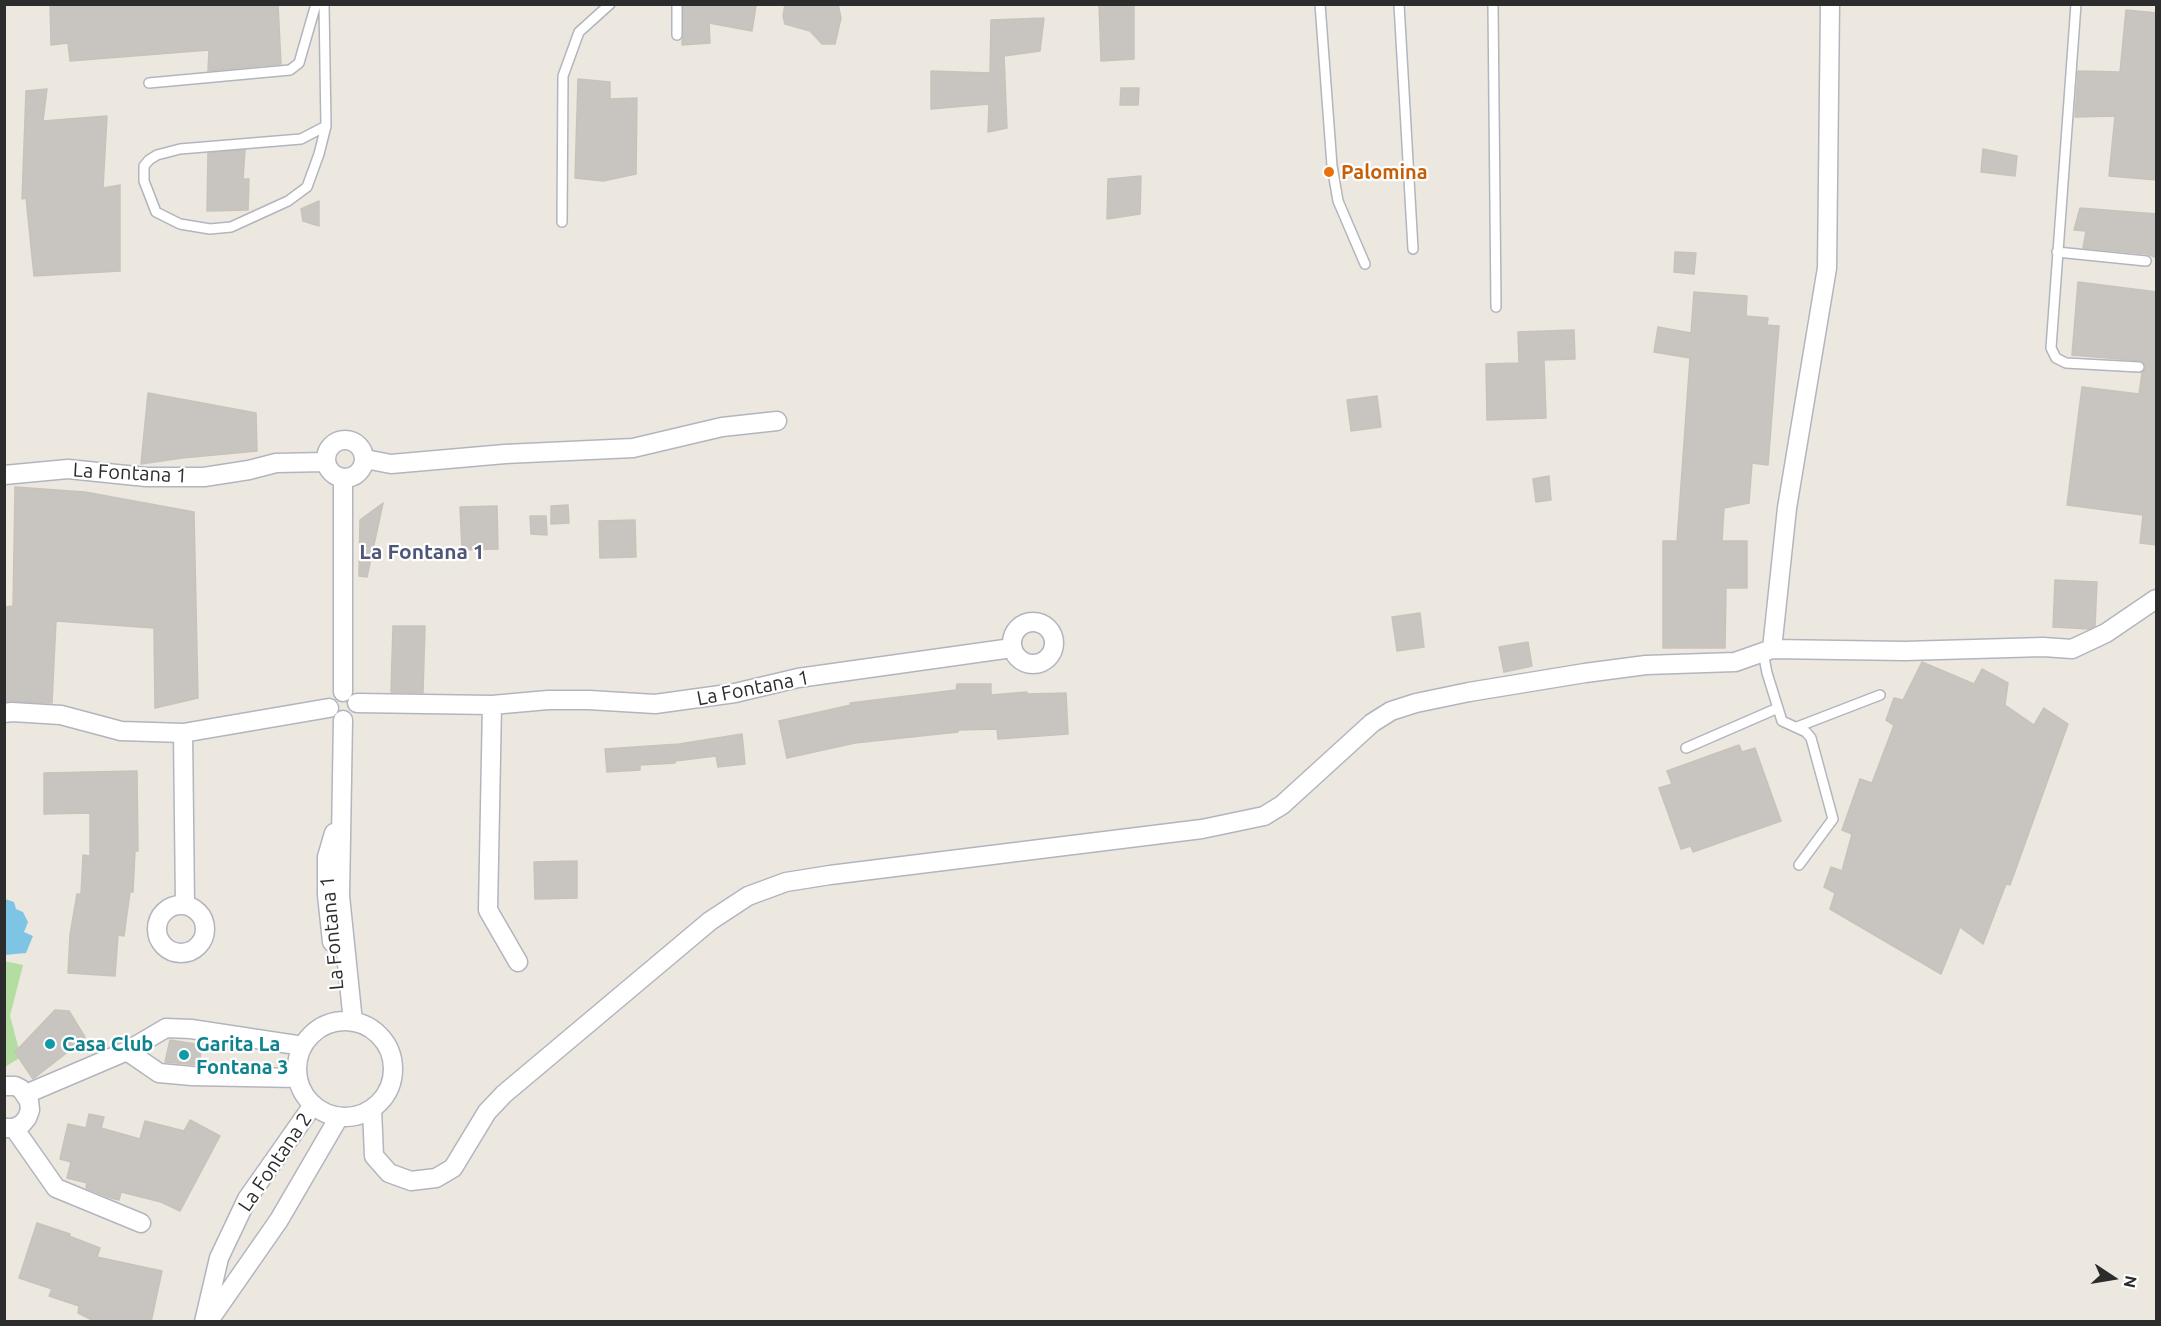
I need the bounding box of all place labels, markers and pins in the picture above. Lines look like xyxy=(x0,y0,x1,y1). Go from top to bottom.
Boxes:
place label: Palomina xyxy=(1341,160,1428,184)
marker: Palomina xyxy=(1322,165,1336,179)
place label: Casa Club xyxy=(62,1032,153,1056)
place label: Garita La Fontana 3 xyxy=(196,1032,289,1079)
marker: Casa Club xyxy=(43,1037,57,1051)
marker: Garita La Fontana 3 xyxy=(177,1048,191,1062)

